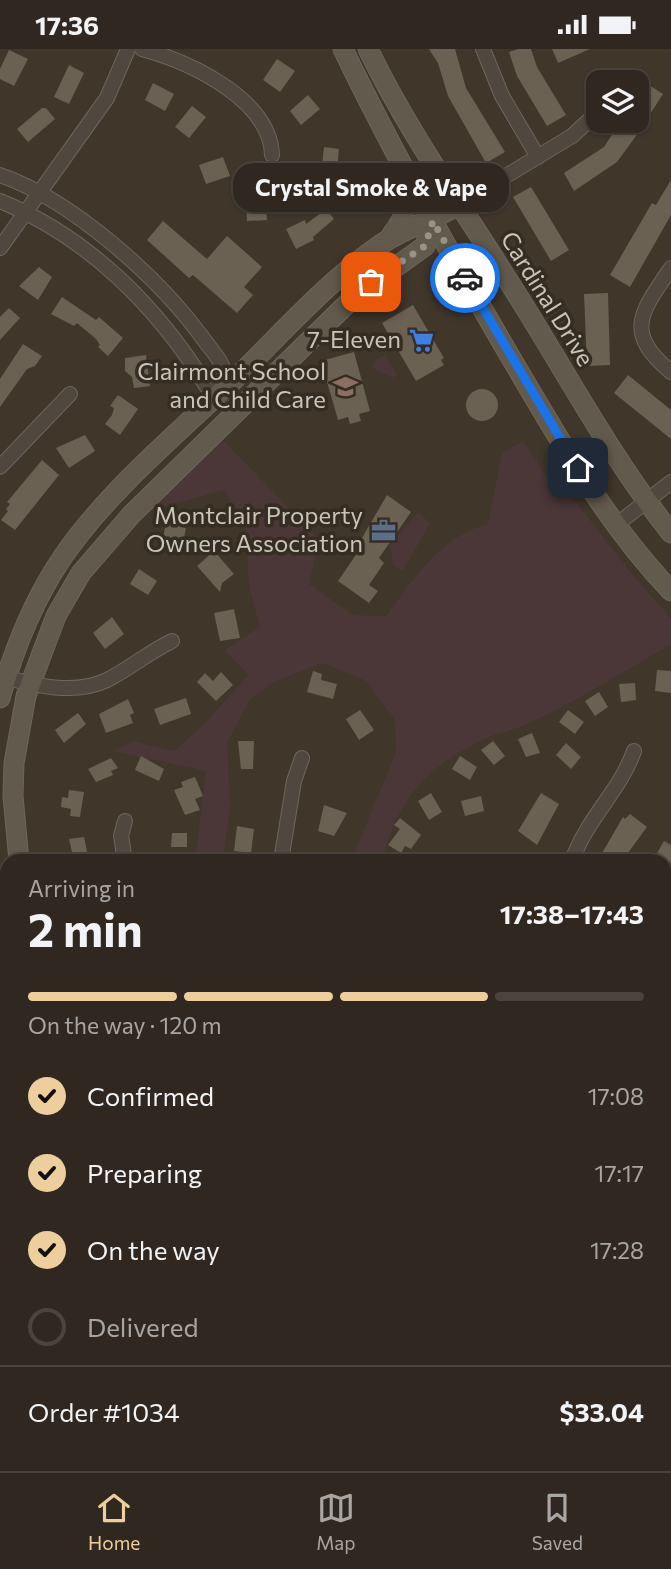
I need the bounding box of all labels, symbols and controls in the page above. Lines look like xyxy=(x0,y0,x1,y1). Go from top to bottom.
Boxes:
text: 17:36 xyxy=(35,9,99,40)
map controls xyxy=(586,70,649,133)
button: layers xyxy=(586,70,649,133)
callout: Crystal Smoke & Vape xyxy=(233,163,509,212)
text: Crystal Smoke & Vape xyxy=(255,173,487,201)
street label: Cardinal Drive xyxy=(495,226,601,371)
courier xyxy=(430,243,500,313)
pin xyxy=(341,252,401,312)
icon: car xyxy=(446,259,484,297)
icon: bag xyxy=(352,263,390,301)
place label: 7-Eleven xyxy=(307,324,401,353)
supermarket icon: 7-Eleven xyxy=(407,326,435,354)
place label: Clairmont School and Child Care xyxy=(137,356,326,413)
school or university icon: Clairmont School and Child Care xyxy=(332,372,360,400)
pin xyxy=(548,438,608,498)
icon: home xyxy=(559,449,597,487)
place label: Montclair Property Owners Association xyxy=(146,500,363,557)
office icon: Montclair Property Owners Association xyxy=(369,516,397,544)
text: Arriving in xyxy=(28,874,135,902)
text: 17:38–17:43 xyxy=(500,898,644,929)
text: 2 min xyxy=(28,900,143,956)
text: On the way · 120 m xyxy=(28,1011,222,1039)
icon: check xyxy=(28,1077,66,1115)
text: Confirmed xyxy=(87,1080,214,1111)
text: 17:08 xyxy=(588,1082,644,1110)
icon: check xyxy=(28,1154,66,1192)
text: Preparing xyxy=(87,1157,202,1188)
text: 17:17 xyxy=(595,1159,644,1187)
icon: check xyxy=(28,1231,66,1269)
text: On the way xyxy=(87,1234,220,1265)
text: 17:28 xyxy=(590,1236,644,1264)
text: Delivered xyxy=(87,1311,198,1342)
text: Order #1034 xyxy=(28,1396,179,1427)
text: $33.04 xyxy=(560,1396,644,1427)
tab: Home xyxy=(88,1489,140,1554)
tab: Map xyxy=(316,1489,356,1554)
tab: Saved xyxy=(532,1489,583,1554)

